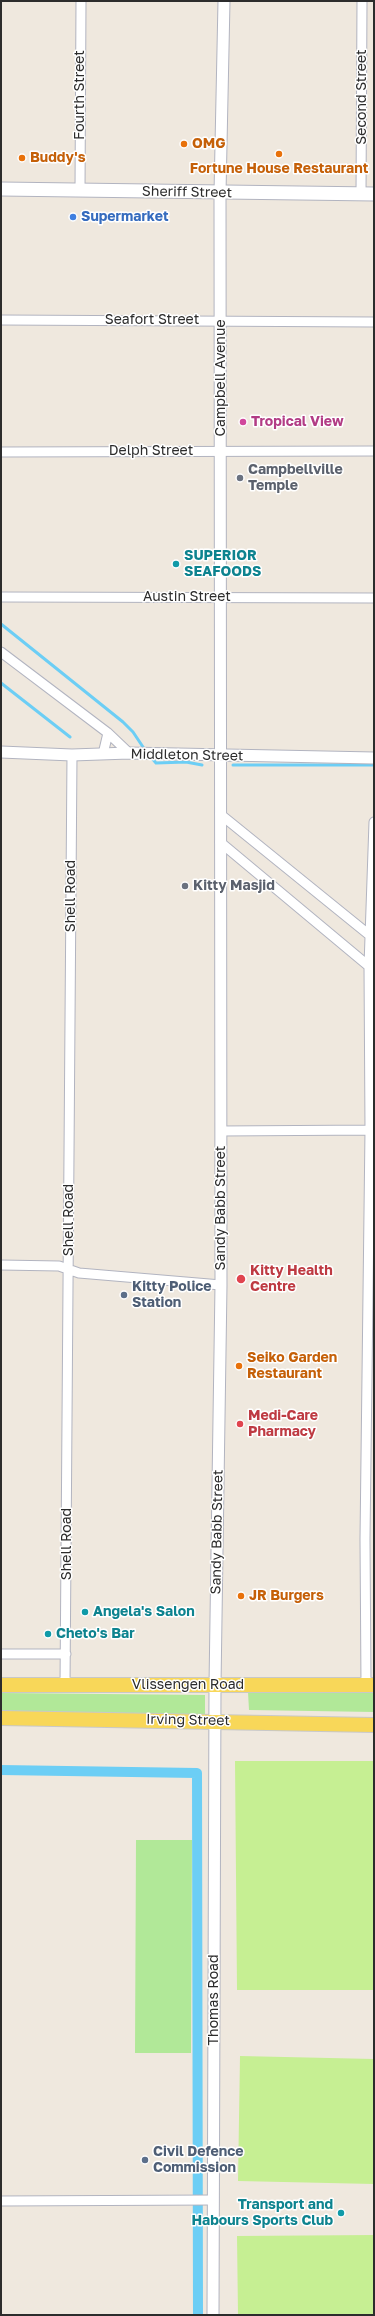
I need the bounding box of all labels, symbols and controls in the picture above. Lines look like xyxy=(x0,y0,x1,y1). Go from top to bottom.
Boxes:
street label: Second Street xyxy=(354,49,370,145)
street label: Fourth Street xyxy=(72,50,88,140)
place label: OMG xyxy=(192,136,226,152)
marker: OMG xyxy=(179,139,189,149)
marker: Fortune House Restaurant xyxy=(274,149,284,159)
place label: Buddy's xyxy=(30,150,85,166)
marker: Buddy's xyxy=(17,153,27,163)
place label: Fortune House Restaurant xyxy=(190,161,368,177)
street label: Sheriff Street xyxy=(142,183,232,201)
place label: Supermarket xyxy=(81,209,168,225)
marker: Supermarket xyxy=(68,212,78,222)
street label: Seafort Street xyxy=(105,312,199,328)
street label: Campbell Avenue xyxy=(213,319,229,437)
place label: Tropical View xyxy=(251,414,344,430)
marker: Tropical View xyxy=(238,417,248,427)
street label: Delph Street xyxy=(109,443,193,459)
place label: Campbellville Temple xyxy=(248,462,343,494)
marker: Campbellville Temple xyxy=(235,473,245,483)
place label: SUPERIOR SEAFOODS xyxy=(184,548,261,580)
marker: SUPERIOR SEAFOODS xyxy=(171,559,181,569)
street label: Austin Street xyxy=(143,589,231,605)
street label: Middleton Street xyxy=(130,746,244,764)
street label: Shell Road xyxy=(63,860,79,932)
place label: Kitty Masjid xyxy=(193,878,275,894)
marker: Kitty Masjid xyxy=(180,881,190,891)
street label: Sandy Babb Street xyxy=(213,1146,229,1270)
street label: Shell Road xyxy=(61,1184,77,1256)
place label: Kitty Health Centre xyxy=(250,1263,333,1296)
marker: Kitty Health Centre xyxy=(235,1273,247,1285)
place label: Kitty Police Station xyxy=(132,1279,212,1312)
marker: Kitty Police Station xyxy=(119,1290,129,1300)
place label: Seiko Garden Restaurant xyxy=(247,1350,337,1382)
marker: Seiko Garden Restaurant xyxy=(234,1361,244,1371)
place label: Medi-Care Pharmacy xyxy=(248,1408,318,1440)
marker: Medi-Care Pharmacy xyxy=(235,1419,245,1429)
street label: Sandy Babb Street xyxy=(208,1469,226,1595)
street label: Shell Road xyxy=(59,1508,75,1580)
place label: JR Burgers xyxy=(249,1588,324,1604)
marker: JR Burgers xyxy=(236,1591,246,1601)
place label: Angela's Salon xyxy=(93,1604,195,1620)
marker: Angela's Salon xyxy=(80,1607,90,1617)
place label: Cheto's Bar xyxy=(56,1626,135,1642)
marker: Cheto's Bar xyxy=(43,1629,53,1639)
street label: Vlissengen Road xyxy=(132,1677,244,1693)
street label: Irving Street xyxy=(146,1711,230,1729)
street label: Thomas Road xyxy=(206,1954,222,2046)
place label: Civil Defence Commission xyxy=(153,2144,243,2176)
marker: Civil Defence Commission xyxy=(140,2155,150,2165)
place label: Transport and Habours Sports Club xyxy=(191,2197,333,2230)
marker: Transport and Habours Sports Club xyxy=(336,2208,346,2218)

